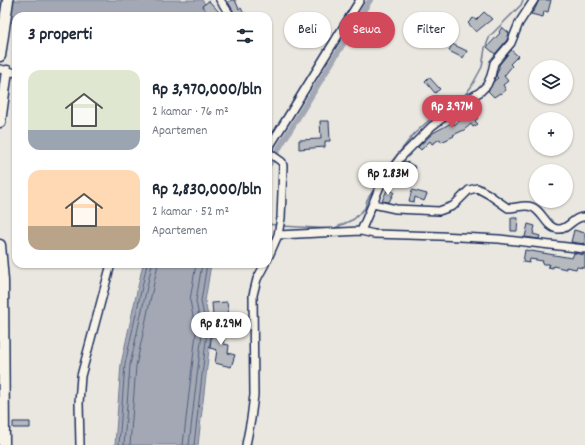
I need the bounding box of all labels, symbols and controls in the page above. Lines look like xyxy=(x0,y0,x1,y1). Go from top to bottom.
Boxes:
chip: Beli xyxy=(284,12,331,48)
chip: Sewa xyxy=(339,12,395,48)
chip: Filter xyxy=(403,12,459,48)
text: 3 properti xyxy=(28,24,92,48)
icon: filters xyxy=(234,25,256,47)
map controls xyxy=(529,60,573,208)
button: layers xyxy=(529,60,573,104)
text: Rp 3,970,000/bln xyxy=(152,79,261,103)
icon: home xyxy=(60,86,108,134)
pin: Rp 3.97M xyxy=(411,95,493,129)
text: Rp 3.97M xyxy=(431,98,473,117)
text: 2 kamar · 76 m² xyxy=(152,103,229,122)
button: + xyxy=(529,112,573,156)
text: Apartemen xyxy=(152,122,207,141)
pin: Rp 2.83M xyxy=(347,162,429,196)
button: − xyxy=(529,164,573,208)
text: Rp 2.83M xyxy=(367,165,409,184)
text: Rp 2,830,000/bln xyxy=(152,179,261,203)
icon: home xyxy=(60,186,108,234)
text: 2 kamar · 52 m² xyxy=(152,203,229,222)
text: Apartemen xyxy=(152,222,207,241)
pin: Rp 8.29M xyxy=(180,312,262,346)
text: Rp 8.29M xyxy=(200,315,242,334)

